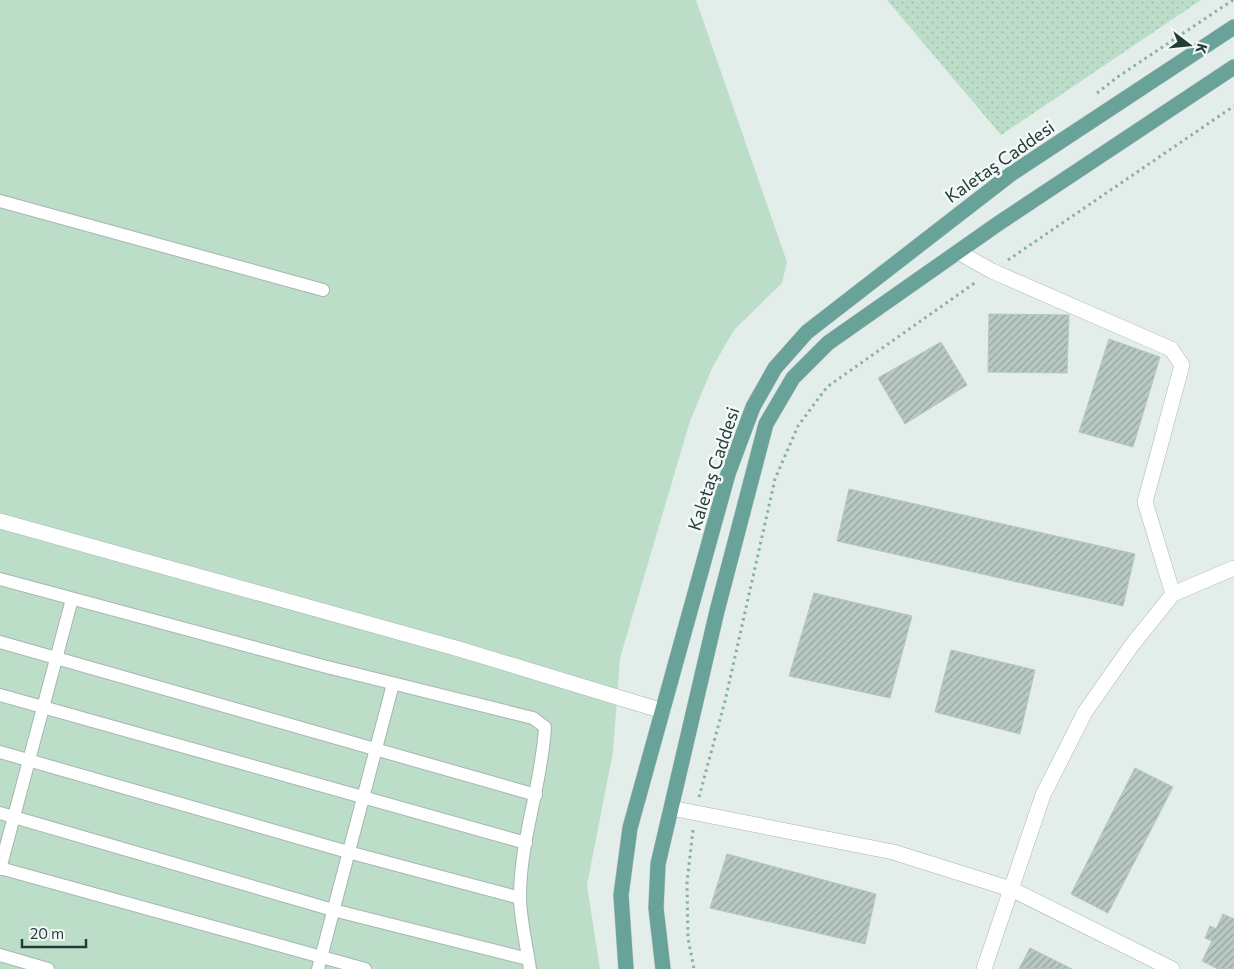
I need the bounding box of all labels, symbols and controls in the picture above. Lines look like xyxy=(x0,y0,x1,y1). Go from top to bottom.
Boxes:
north arrow xyxy=(1164,20,1214,70)
text: K xyxy=(1192,42,1211,56)
street label: Kaletaş Caddesi xyxy=(940,115,1058,207)
street label: Kaletaş Caddesi xyxy=(683,404,743,533)
scale bar xyxy=(22,916,86,948)
text: 20 m xyxy=(30,924,64,942)

